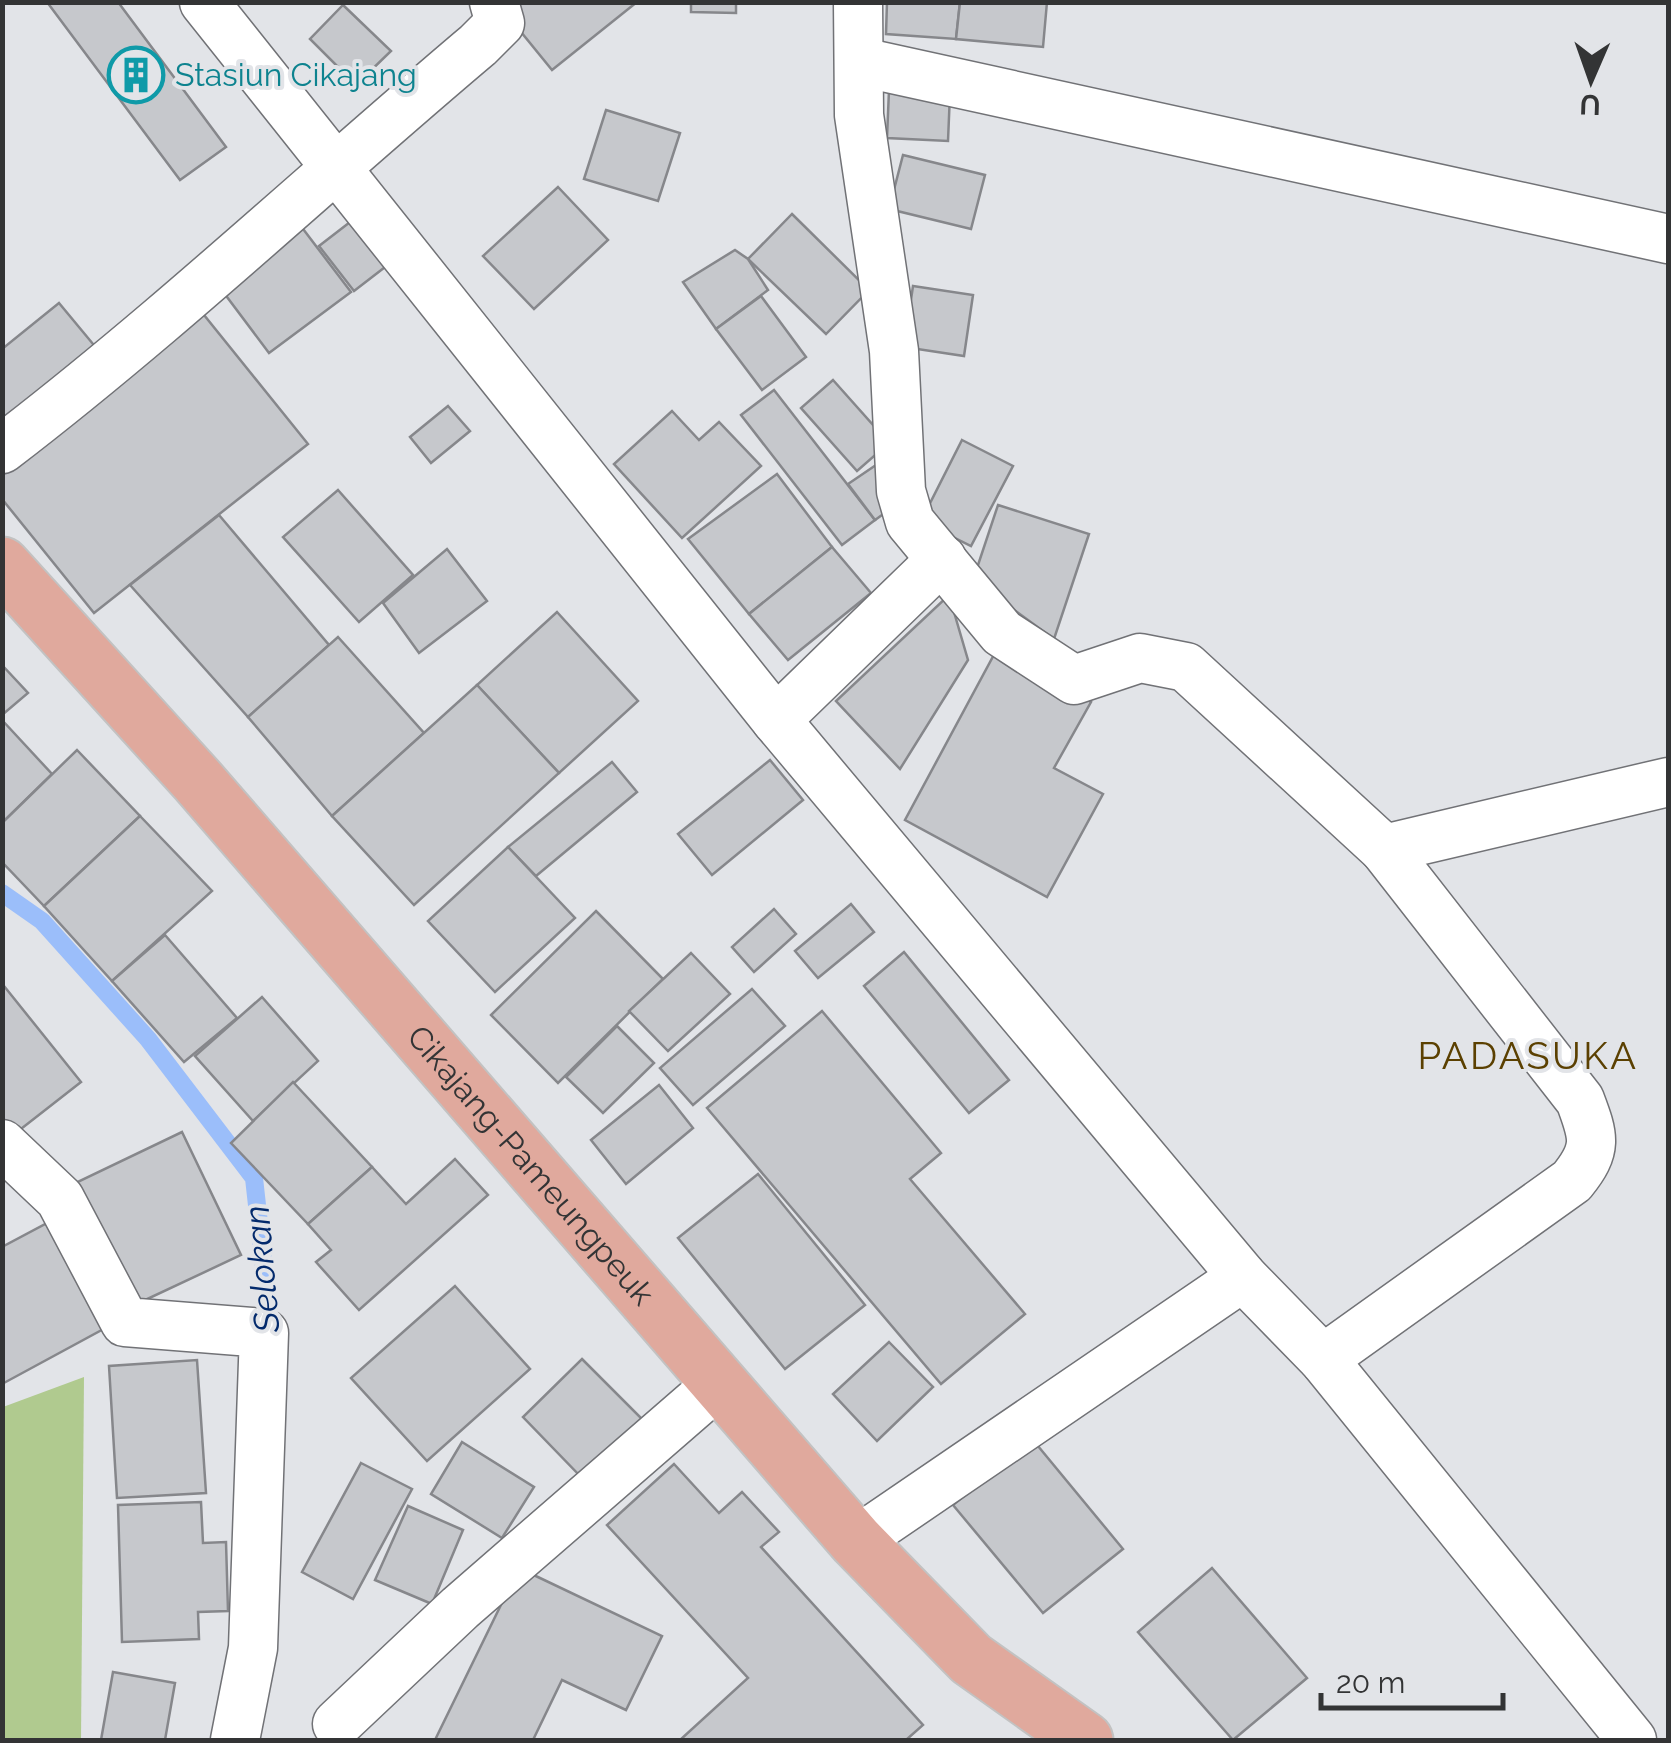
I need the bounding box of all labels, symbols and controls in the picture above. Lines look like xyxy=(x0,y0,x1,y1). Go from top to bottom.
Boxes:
north arrow xyxy=(1541,30,1641,130)
building icon: Stasiun Cikajang xyxy=(106,45,166,105)
place label: Stasiun Cikajang xyxy=(175,56,417,93)
text: U xyxy=(1579,88,1601,121)
street label: Cikajang-Pameungpeuk xyxy=(400,1018,662,1312)
district label: PADASUKA xyxy=(1418,1033,1638,1078)
water label: Selokan xyxy=(236,1204,288,1335)
scale bar xyxy=(1321,1648,1504,1710)
text: 20 m xyxy=(1336,1665,1405,1700)

